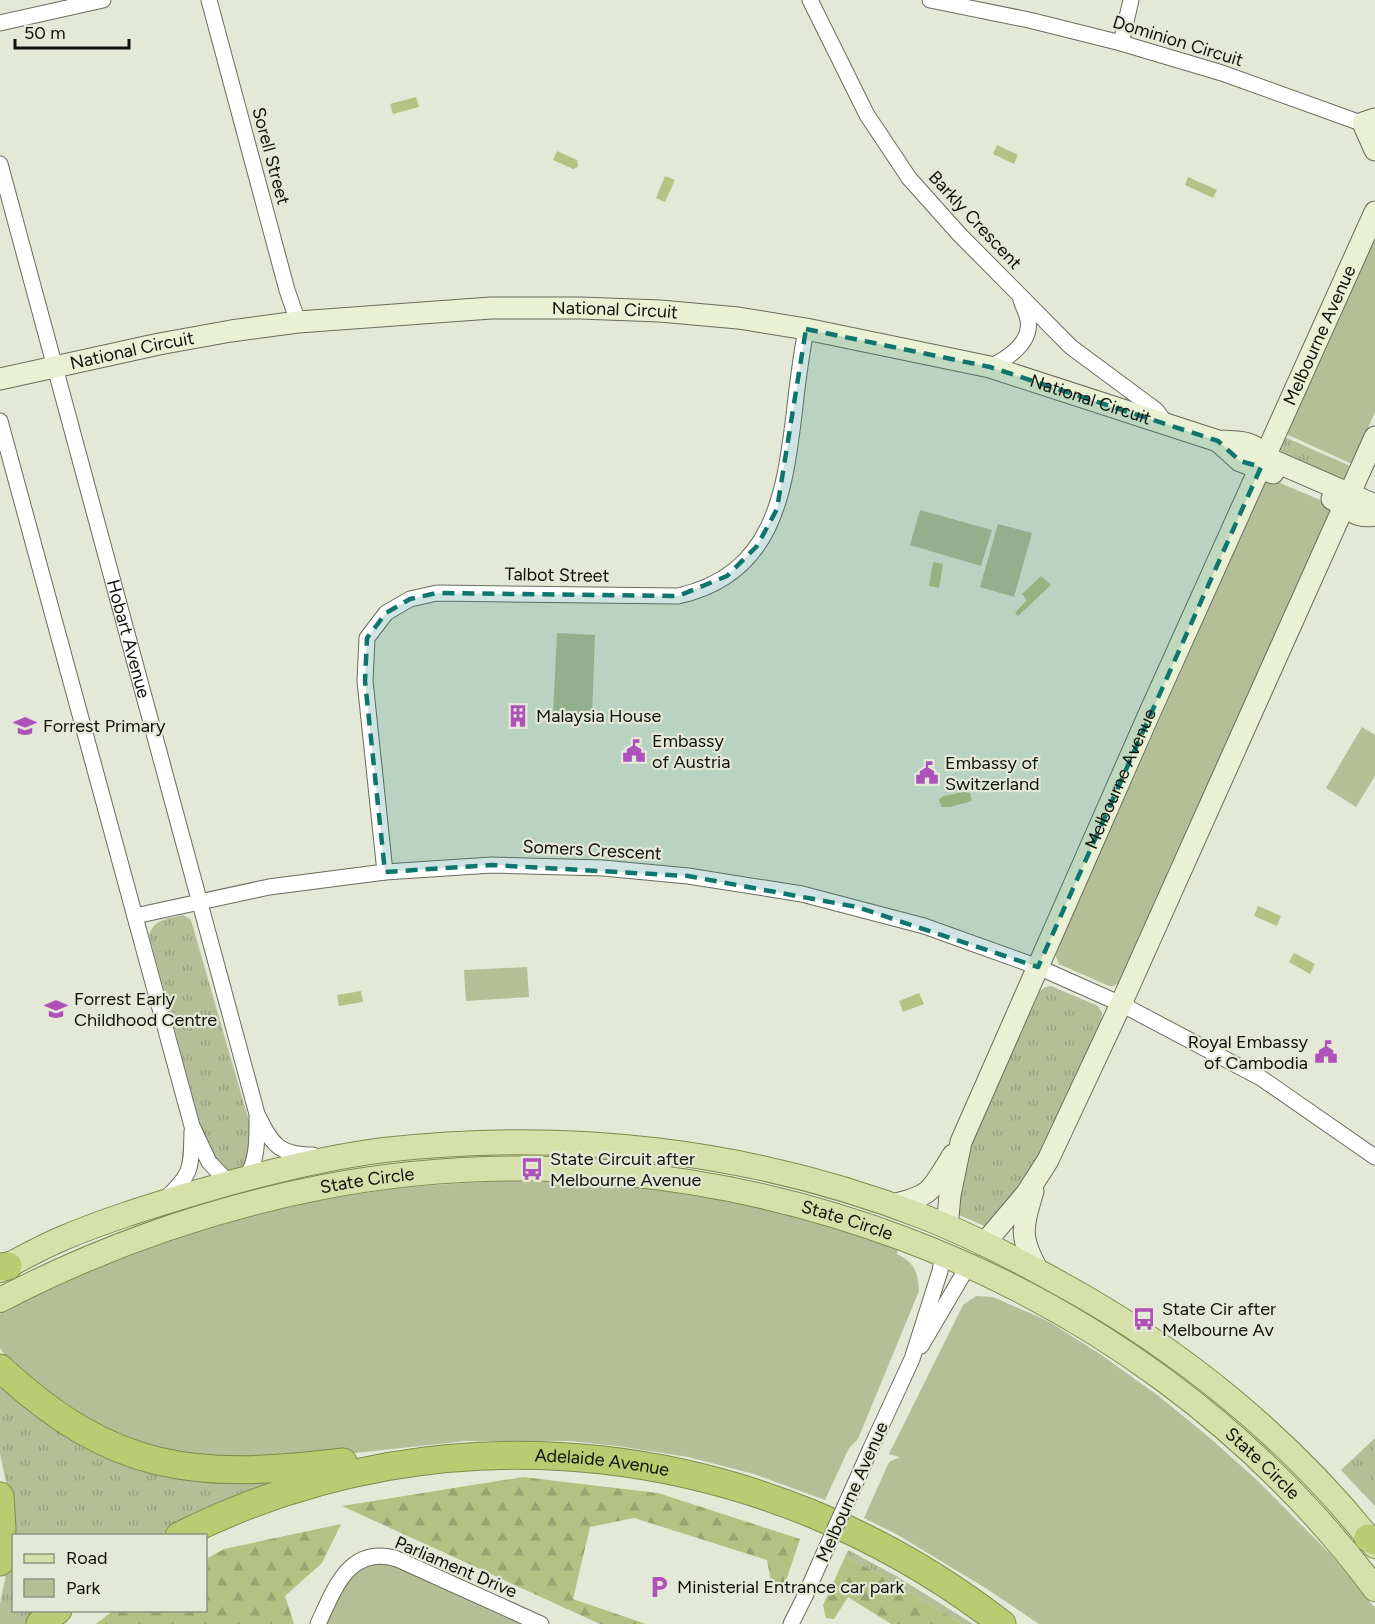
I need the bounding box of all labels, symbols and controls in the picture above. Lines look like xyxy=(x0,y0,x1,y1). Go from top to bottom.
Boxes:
street label: Dominion Circuit xyxy=(1110,11,1246,71)
scale bar xyxy=(15,12,129,50)
text: 50 m xyxy=(24,22,66,44)
street label: Sorell Street xyxy=(247,105,295,207)
street label: Barkly Crescent xyxy=(924,166,1026,274)
street label: Melbourne Avenue xyxy=(1278,262,1361,409)
street label: National Circuit xyxy=(552,297,679,324)
street label: National Circuit xyxy=(68,327,196,374)
street label: National Circuit xyxy=(1027,370,1154,430)
street label: Talbot Street xyxy=(505,563,610,587)
street label: Hobart Avenue xyxy=(102,577,155,701)
building icon: Malaysia House xyxy=(505,703,531,729)
place label: Malaysia House xyxy=(536,705,661,727)
street label: Melbourne Avenue xyxy=(1080,705,1161,853)
school or university icon: Forrest Primary xyxy=(12,713,38,739)
place label: Forrest Primary xyxy=(43,715,166,737)
place label: Embassy of Austria xyxy=(652,730,730,773)
public building icon: Embassy of Austria xyxy=(621,738,647,764)
place label: Embassy of Switzerland xyxy=(945,752,1040,795)
public building icon: Embassy of Switzerland xyxy=(914,760,940,786)
street label: Somers Crescent xyxy=(522,835,662,865)
place label: Forrest Early Childhood Centre xyxy=(74,988,217,1031)
school or university icon: Forrest Early Childhood Centre xyxy=(43,996,69,1022)
place label: Royal Embassy of Cambodia xyxy=(1188,1031,1309,1074)
public building icon: Royal Embassy of Cambodia xyxy=(1313,1039,1339,1065)
place label: State Circuit after Melbourne Avenue xyxy=(550,1148,701,1191)
bus stop icon: State Circuit after Melbourne Avenue xyxy=(519,1156,545,1182)
street label: State Circle xyxy=(318,1163,415,1198)
street label: State Circle xyxy=(799,1195,896,1245)
place label: State Cir after Melbourne Av xyxy=(1162,1298,1276,1341)
bus stop icon: State Cir after Melbourne Av xyxy=(1131,1306,1157,1332)
street label: Melbourne Avenue xyxy=(811,1418,893,1566)
street label: State Circle xyxy=(1221,1423,1305,1504)
street label: Adelaide Avenue xyxy=(534,1444,671,1481)
street label: Parliament Drive xyxy=(391,1531,521,1603)
legend xyxy=(12,1534,207,1612)
text: Road xyxy=(66,1547,107,1569)
parking icon: Ministerial Entrance car park xyxy=(646,1574,672,1600)
place label: Ministerial Entrance car park xyxy=(677,1576,905,1598)
text: Park xyxy=(66,1577,101,1599)

